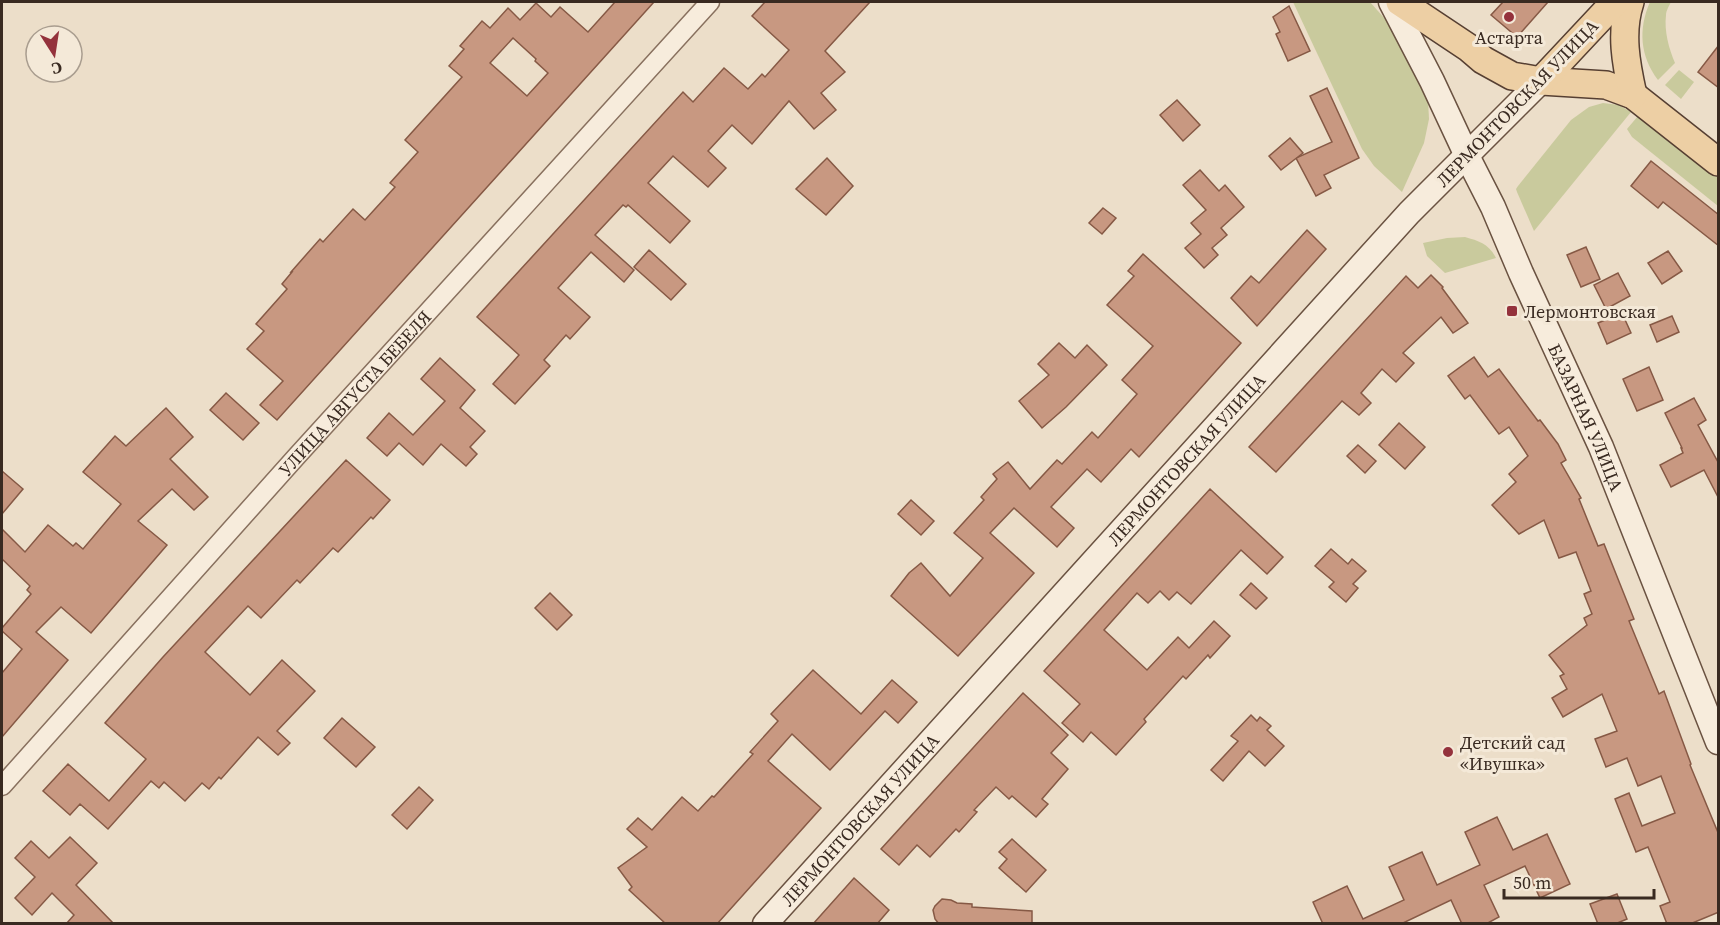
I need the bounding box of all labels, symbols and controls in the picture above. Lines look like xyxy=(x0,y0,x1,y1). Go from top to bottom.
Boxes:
marker: Астарта xyxy=(1502,10,1516,24)
street label: ЛЕРМОНТОВСКАЯ УЛИЦА xyxy=(1430,14,1604,192)
north arrow xyxy=(24,24,84,84)
place label: Астарта xyxy=(1475,25,1544,50)
text: С xyxy=(50,57,64,80)
place label: Лермонтовская xyxy=(1524,299,1656,324)
marker: Лермонтовская xyxy=(1505,304,1519,318)
street label: УЛИЦА АВГУСТА БЕБЕЛЯ xyxy=(273,305,436,481)
street label: БАЗАРНАЯ УЛИЦА xyxy=(1542,339,1630,495)
street label: ЛЕРМОНТОВСКАЯ УЛИЦА xyxy=(1101,368,1271,551)
street label: ЛЕРМОНТОВСКАЯ УЛИЦА xyxy=(775,728,944,911)
place label: Детский сад «Ивушка» xyxy=(1460,730,1565,776)
marker: Детский сад «Ивушка» xyxy=(1441,745,1455,759)
scale bar xyxy=(1504,862,1654,900)
text: 50 m xyxy=(1513,870,1551,895)

